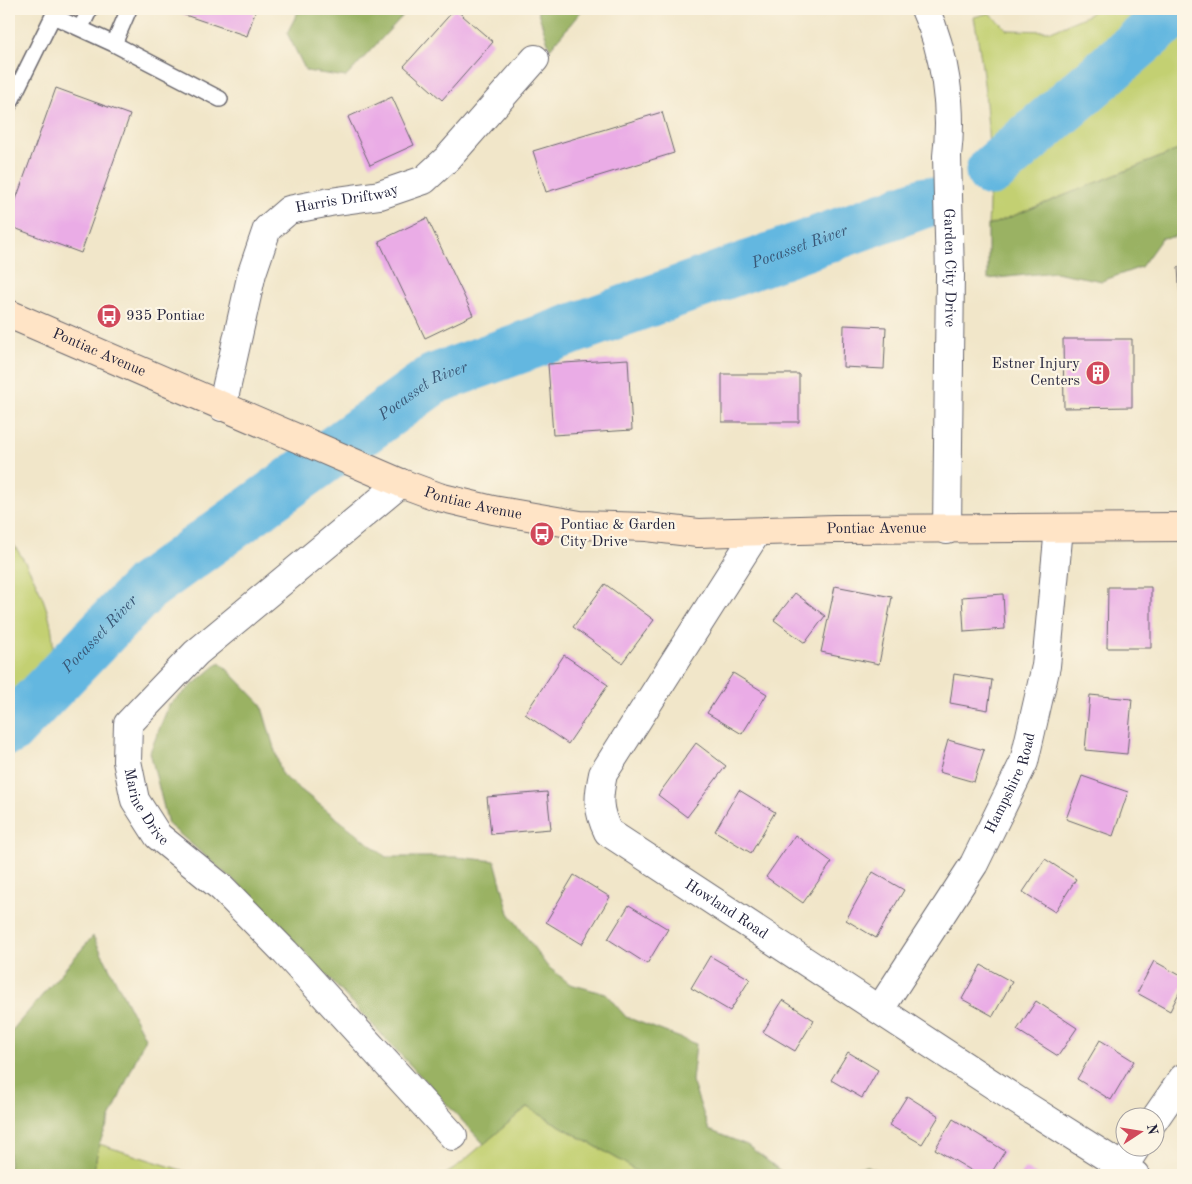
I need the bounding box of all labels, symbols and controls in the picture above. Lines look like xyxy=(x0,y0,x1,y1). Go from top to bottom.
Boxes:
street label: Harris Driftway xyxy=(294,182,401,216)
street label: Garden City Drive xyxy=(941,208,958,327)
water label: Pocasset River xyxy=(749,222,851,272)
bus stop icon: 935 Pontiac xyxy=(96,303,122,329)
place label: 935 Pontiac xyxy=(126,309,205,324)
street label: Pontiac Avenue xyxy=(50,326,148,380)
place label: Estner Injury Centers xyxy=(992,357,1080,389)
water label: Pocasset River xyxy=(375,359,471,425)
building icon: Estner Injury Centers xyxy=(1085,360,1111,386)
street label: Pontiac Avenue xyxy=(422,485,523,522)
place label: Pontiac & Garden City Drive xyxy=(560,518,676,550)
bus stop icon: Pontiac & Garden City Drive xyxy=(529,521,555,547)
street label: Pontiac Avenue xyxy=(826,521,927,537)
water label: Pocasset River xyxy=(59,592,142,677)
street label: Hampshire Road xyxy=(983,731,1038,836)
street label: Marine Drive xyxy=(121,767,171,849)
street label: Howland Road xyxy=(682,877,771,942)
north arrow xyxy=(1114,1106,1164,1156)
text: N xyxy=(1144,1123,1160,1136)

